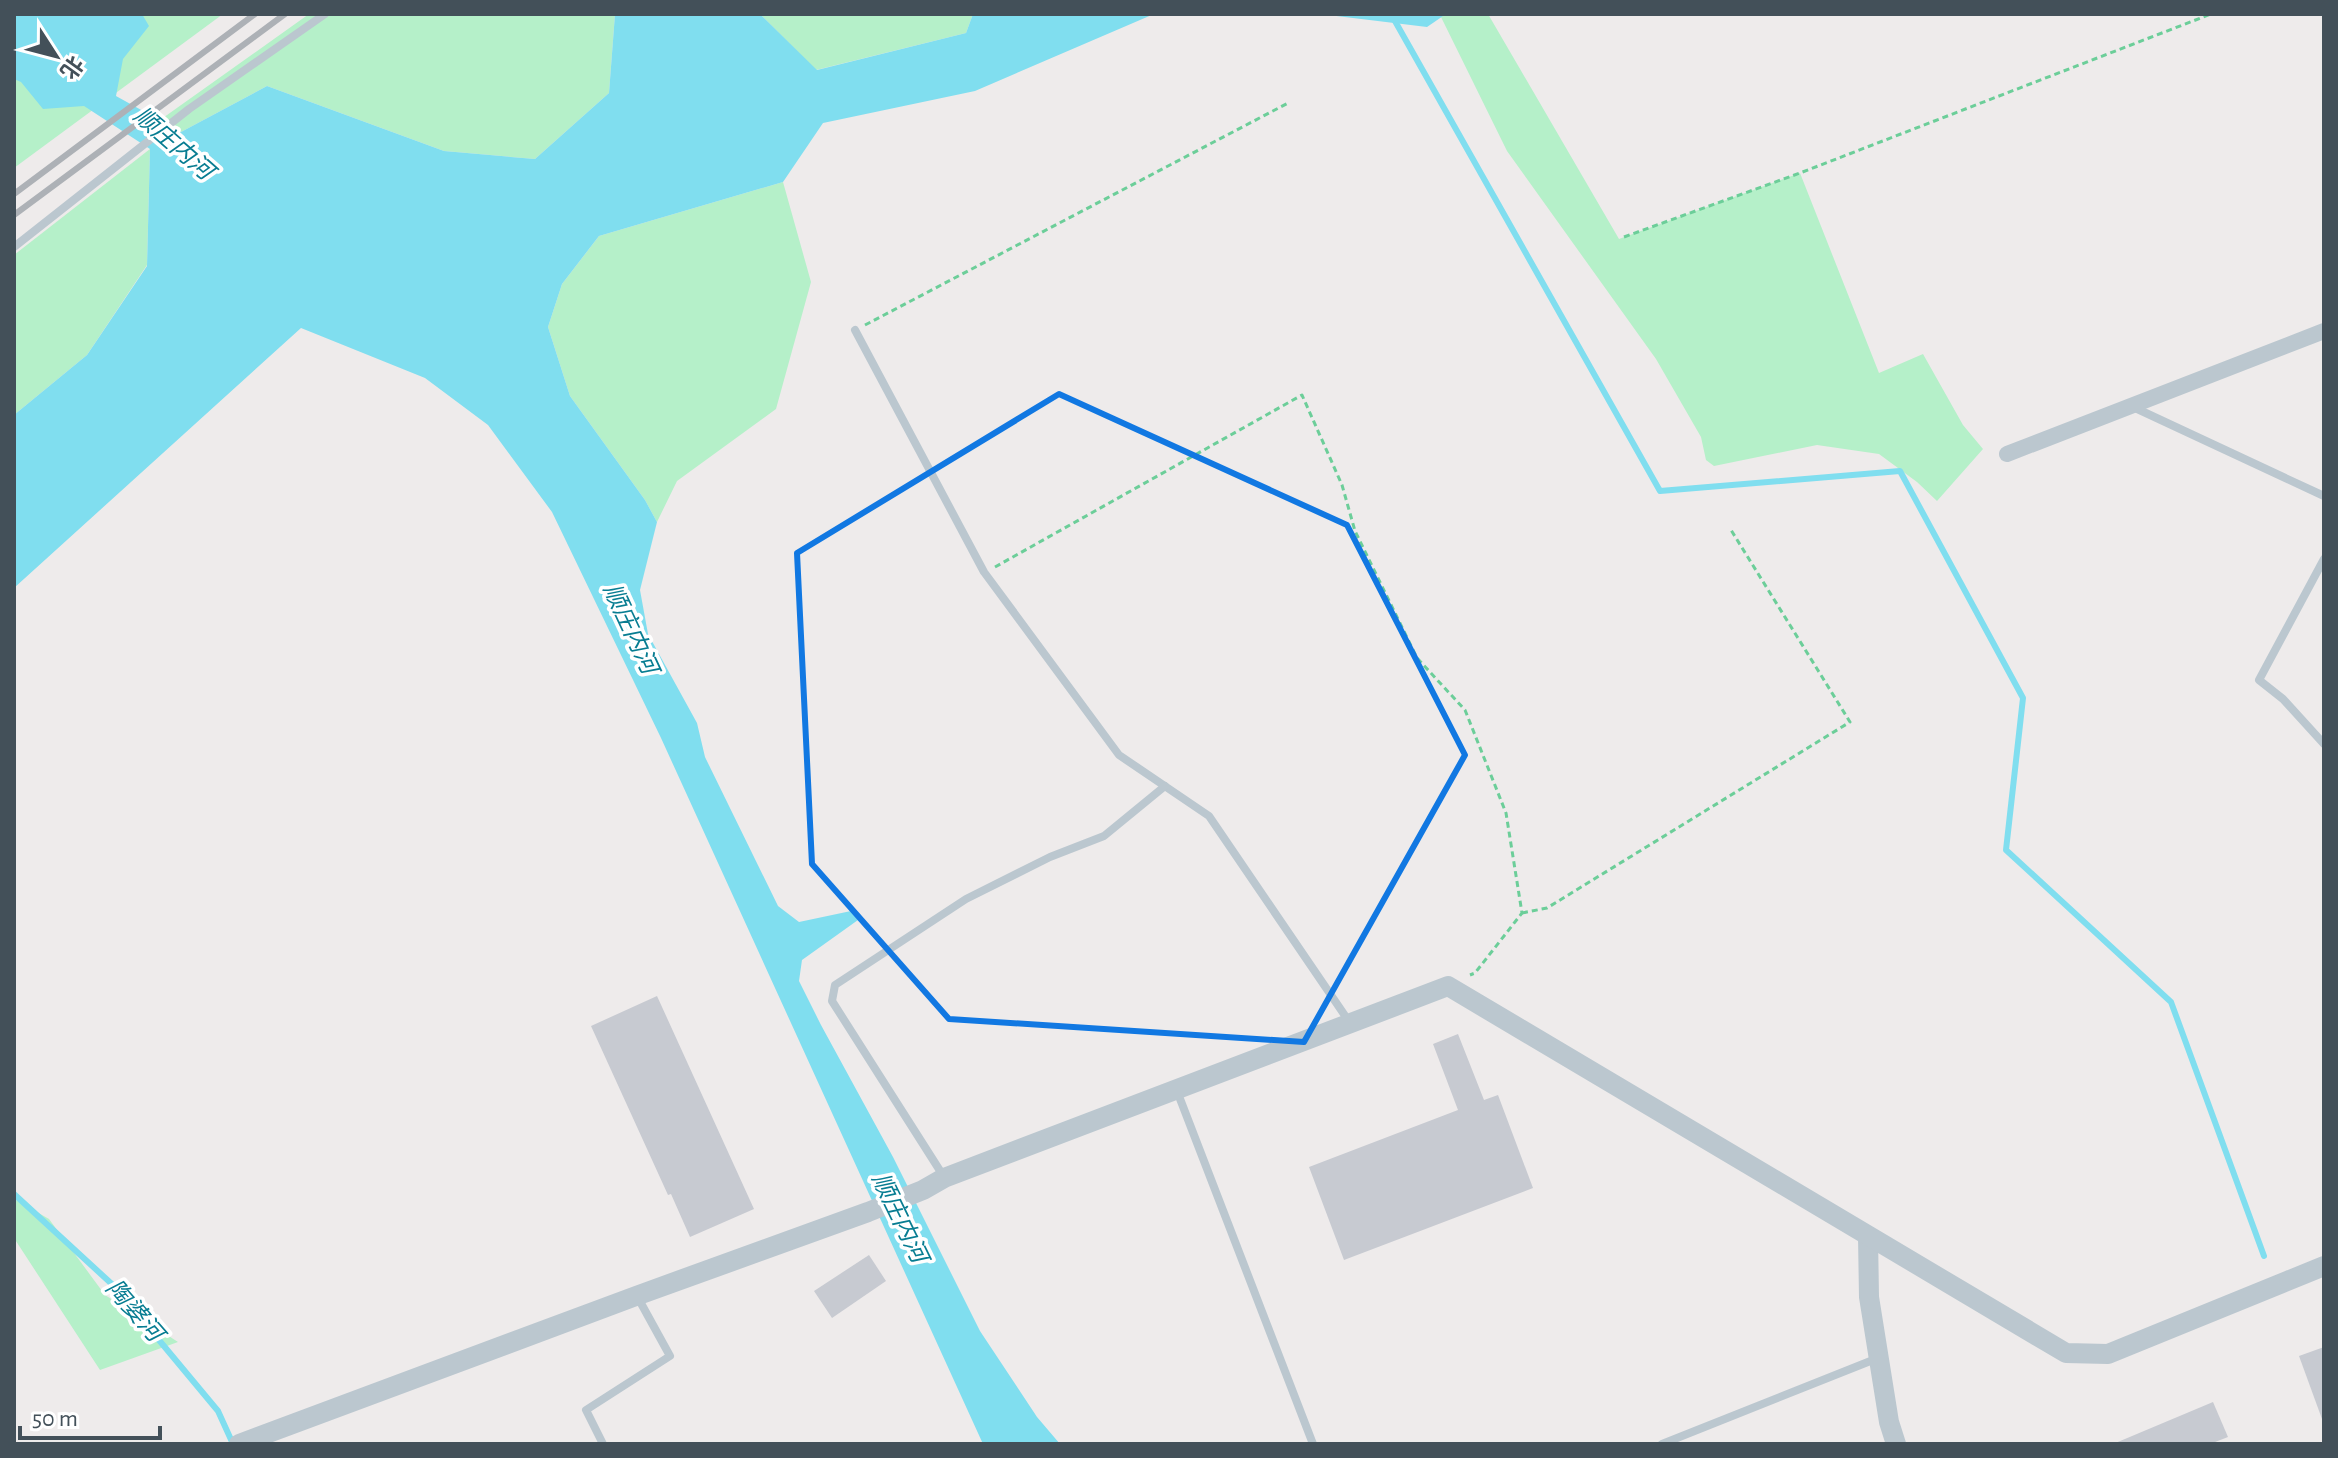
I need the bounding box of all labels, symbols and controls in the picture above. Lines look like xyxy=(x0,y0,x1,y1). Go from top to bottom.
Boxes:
north arrow xyxy=(16,16,96,96)
text: 北 xyxy=(56,52,88,83)
water label: 顺庄内河 xyxy=(129,102,221,187)
water label: 顺庄内河 xyxy=(599,580,665,681)
water label: 顺庄内河 xyxy=(867,1169,934,1270)
water label: 陶婆河 xyxy=(101,1275,171,1349)
scale bar xyxy=(20,1390,160,1440)
text: 50 m xyxy=(32,1407,78,1431)

